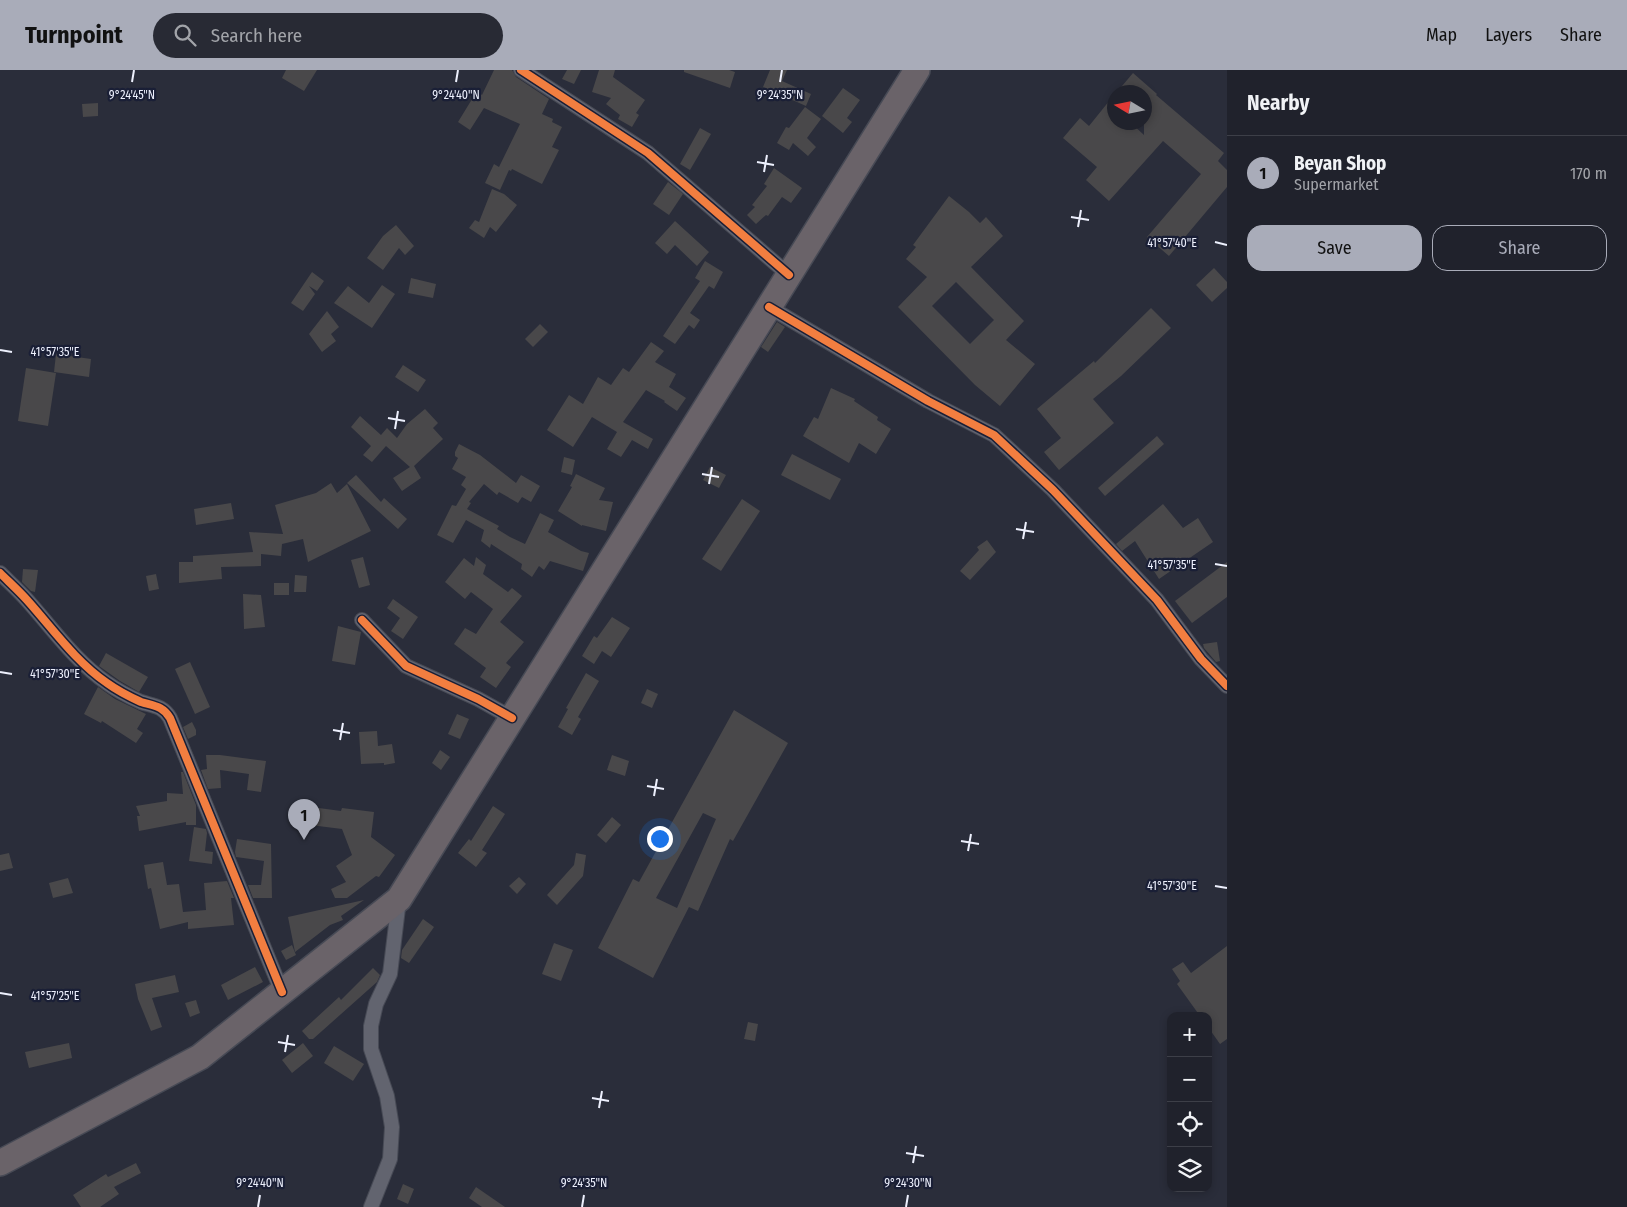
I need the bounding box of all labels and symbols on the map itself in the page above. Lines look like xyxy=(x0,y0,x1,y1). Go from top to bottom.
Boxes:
north arrow xyxy=(1107,85,1152,130)
text: 9°24'45"N xyxy=(109,88,155,102)
text: 9°24'40"N xyxy=(432,88,480,102)
text: 9°24'35"N xyxy=(757,88,803,102)
text: 41°57'40"E xyxy=(1147,236,1197,250)
text: 41°57'35"E xyxy=(31,345,80,359)
text: 41°57'35"E xyxy=(1148,558,1197,572)
text: 41°57'30"E xyxy=(30,667,80,681)
pin: 1 xyxy=(288,799,320,840)
your location xyxy=(647,826,673,852)
text: 41°57'30"E xyxy=(1147,879,1197,893)
text: 41°57'25"E xyxy=(31,989,80,1003)
text: 9°24'40"N xyxy=(236,1176,284,1190)
text: 9°24'35"N xyxy=(561,1176,607,1190)
text: 9°24'30"N xyxy=(884,1176,932,1190)

